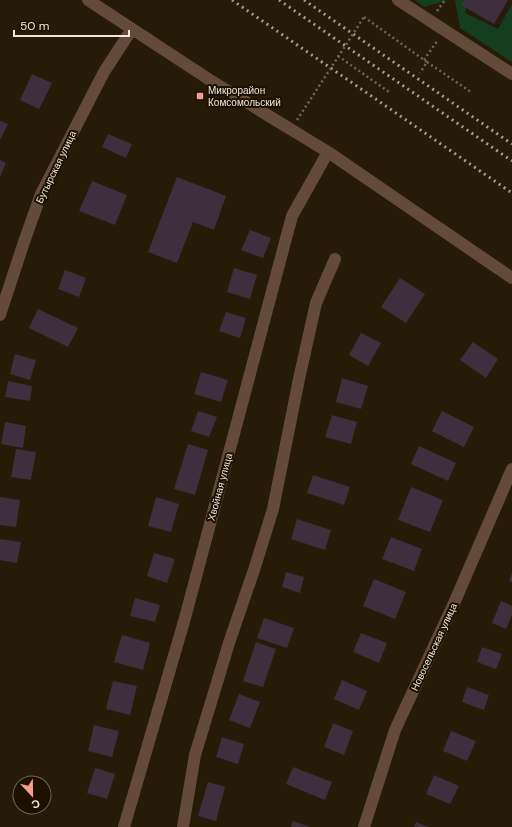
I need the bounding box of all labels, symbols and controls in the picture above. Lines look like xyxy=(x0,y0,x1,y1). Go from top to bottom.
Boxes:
scale bar xyxy=(14,12,129,38)
text: 50 m xyxy=(20,18,49,34)
place label: Микрорайон Комсомольский xyxy=(208,84,281,109)
marker: Микрорайон Комсомольский xyxy=(195,91,205,101)
street label: Бутырская улица xyxy=(33,128,79,206)
street label: Хвойная улица xyxy=(205,451,235,522)
street label: Новосельская улица xyxy=(408,601,460,693)
north arrow xyxy=(12,775,52,815)
text: С xyxy=(29,796,42,812)

